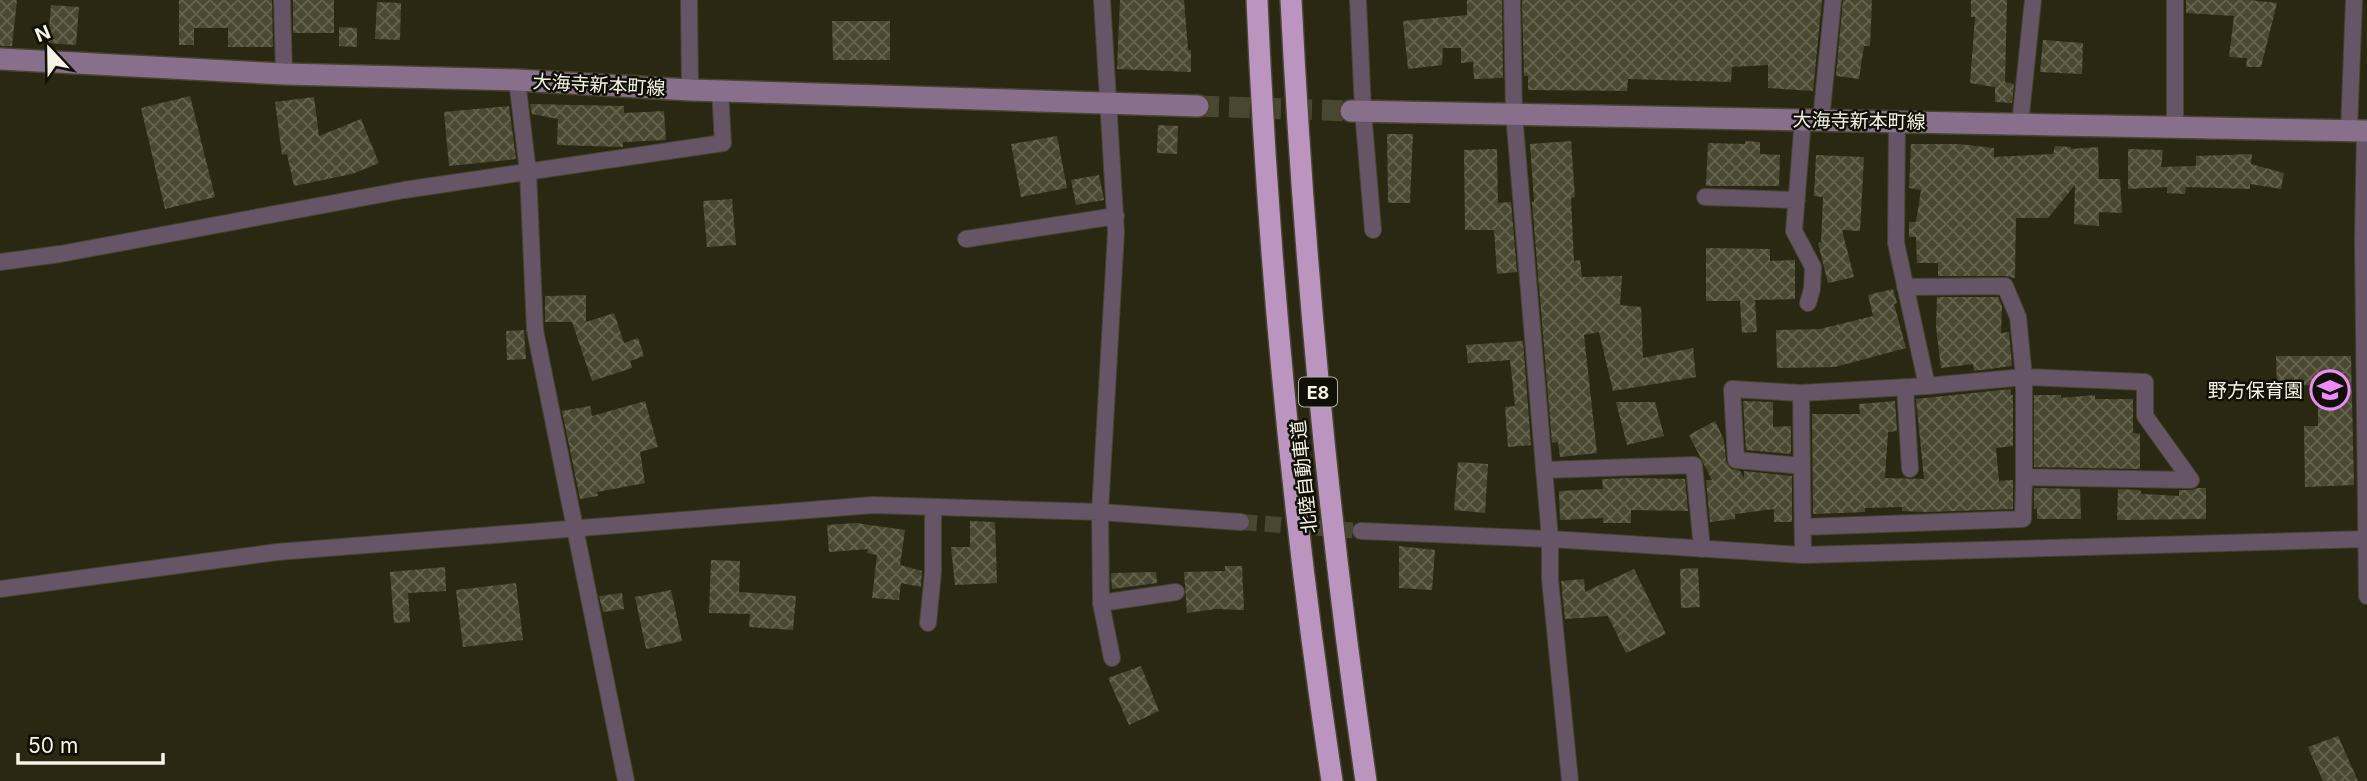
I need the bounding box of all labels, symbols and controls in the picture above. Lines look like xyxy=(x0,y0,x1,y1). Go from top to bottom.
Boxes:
north arrow xyxy=(14,14,84,84)
text: N xyxy=(32,20,54,47)
street label: 大海寺新本町線 xyxy=(532,70,666,100)
street label: 大海寺新本町線 xyxy=(1792,108,1926,134)
school or university icon: 野方保育園 xyxy=(2309,369,2351,411)
road number: E8 xyxy=(1299,378,1337,406)
place label: 野方保育園 xyxy=(2208,379,2303,402)
street label: 北陸自動車道 xyxy=(1287,419,1321,535)
scale bar xyxy=(18,722,163,766)
text: 50 m xyxy=(28,733,78,758)

